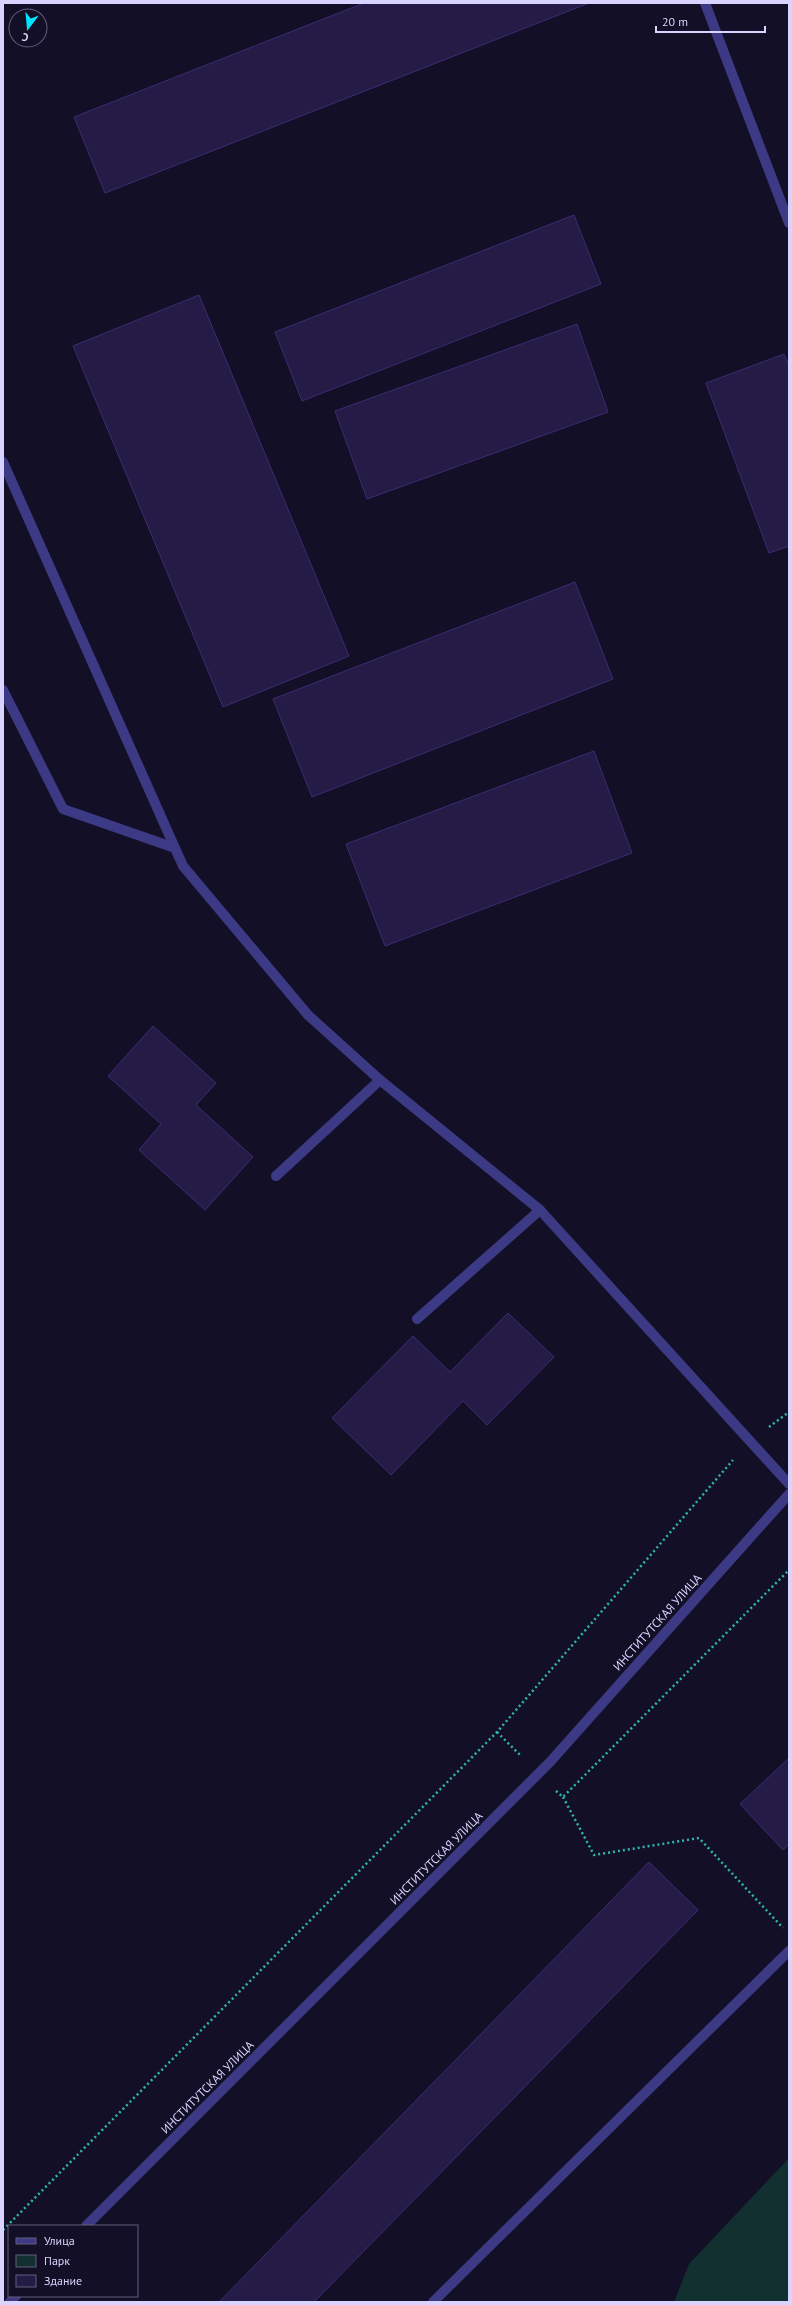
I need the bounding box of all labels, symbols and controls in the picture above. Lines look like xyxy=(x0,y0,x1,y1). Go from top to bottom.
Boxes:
north arrow xyxy=(8,8,48,48)
scale bar xyxy=(656,8,765,34)
text: 20 m xyxy=(662,14,688,29)
text: С xyxy=(20,30,30,45)
street label: ИНСТИТУТСКАЯ УЛИЦА xyxy=(610,1570,704,1674)
street label: ИНСТИТУТСКАЯ УЛИЦА xyxy=(386,1808,486,1908)
street label: ИНСТИТУТСКАЯ УЛИЦА xyxy=(157,2037,257,2137)
legend xyxy=(8,2225,138,2297)
text: Улица xyxy=(44,2233,75,2248)
text: Парк xyxy=(44,2253,70,2268)
text: Здание xyxy=(44,2273,82,2288)

